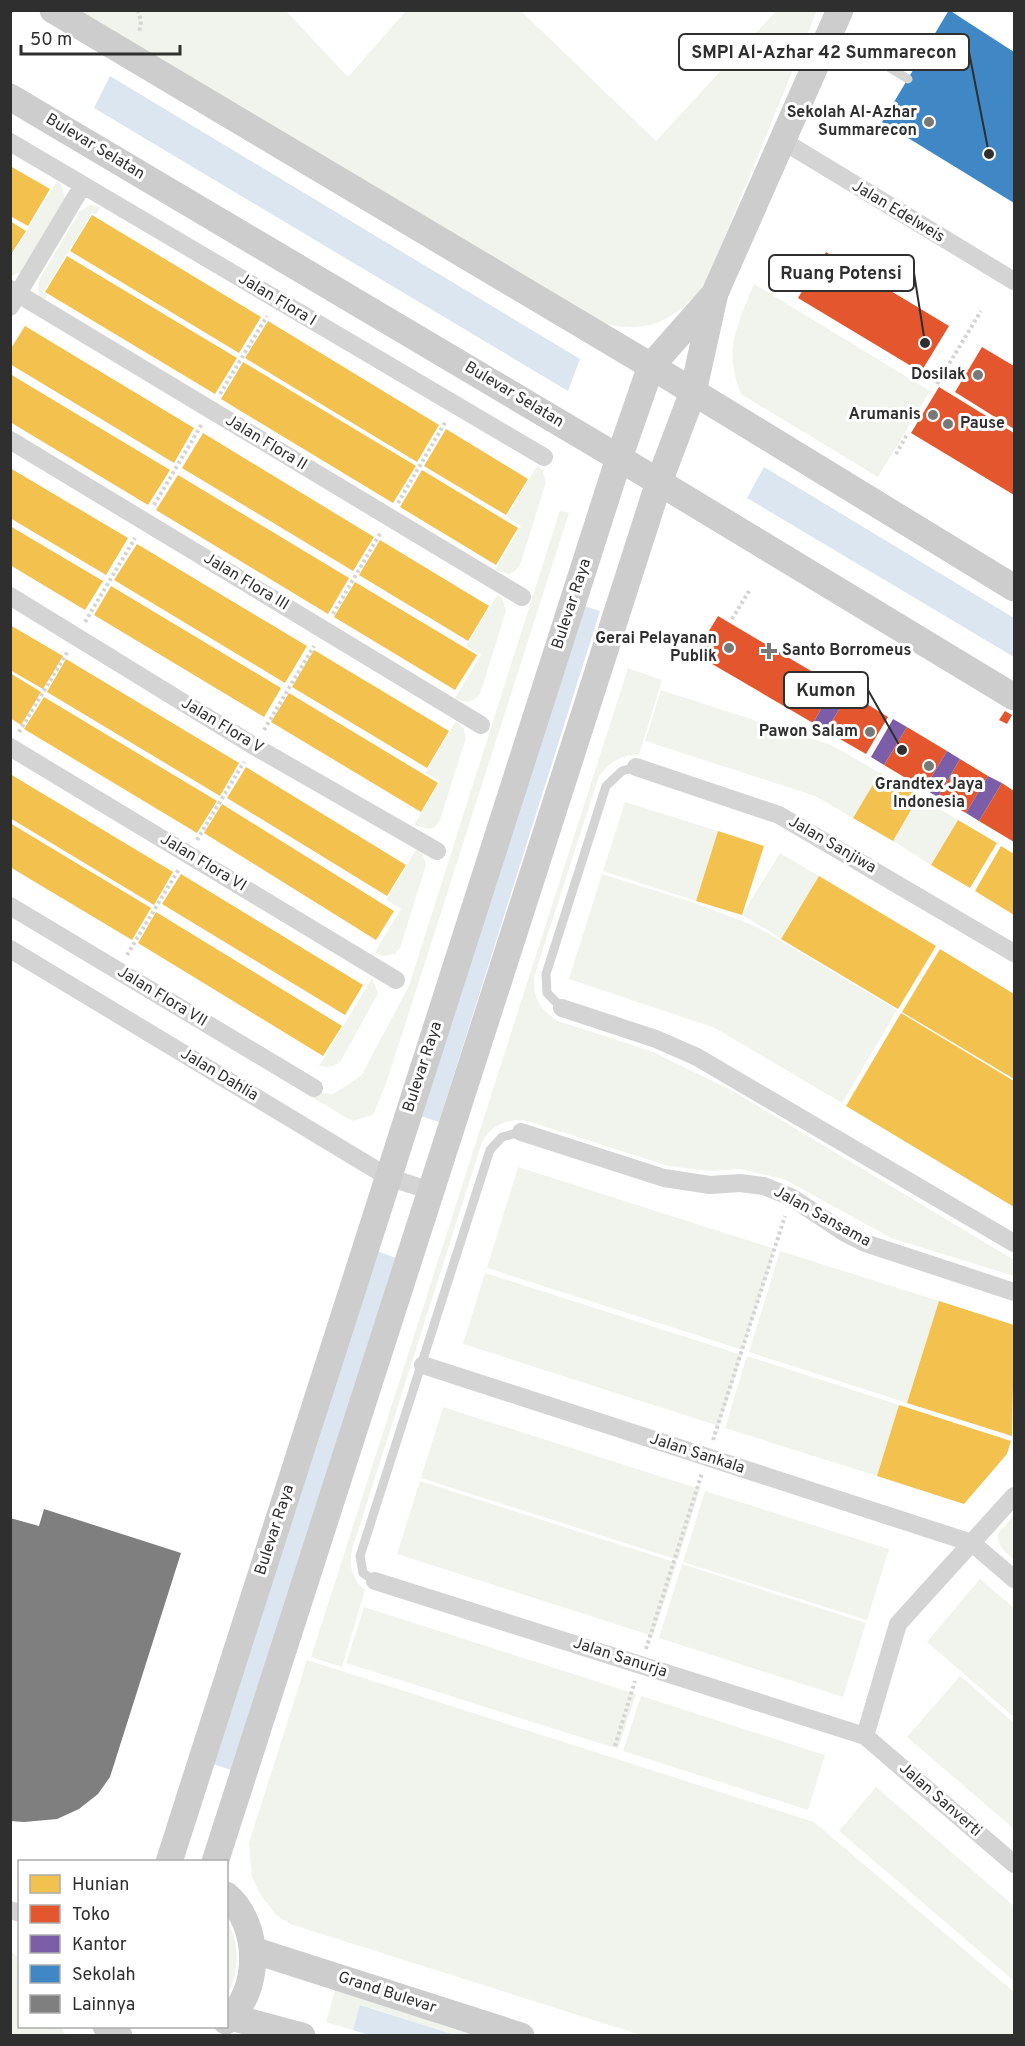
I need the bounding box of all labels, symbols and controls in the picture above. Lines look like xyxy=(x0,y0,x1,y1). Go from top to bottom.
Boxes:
scale bar xyxy=(21,18,180,56)
text: 50 m xyxy=(30,29,72,52)
callout: SMPI Al-Azhar 42 Summarecon xyxy=(679,34,969,70)
text: SMPI Al-Azhar 42 Summarecon xyxy=(691,42,957,65)
place label: Sekolah Al-Azhar Summarecon xyxy=(787,103,917,141)
street label: Bulevar Selatan xyxy=(42,110,148,184)
marker: Sekolah Al-Azhar Summarecon xyxy=(922,115,936,129)
street label: Jalan Edelweis xyxy=(848,176,948,248)
callout: Ruang Potensi xyxy=(769,255,914,291)
text: Ruang Potensi xyxy=(780,263,902,286)
street label: Jalan Flora I xyxy=(234,269,320,331)
street label: Bulevar Selatan xyxy=(461,358,567,432)
place label: Dosilak xyxy=(911,365,966,385)
marker: Dosilak xyxy=(971,368,985,382)
place label: Arumanis xyxy=(848,405,921,425)
marker: Arumanis xyxy=(926,408,940,422)
street label: Jalan Flora II xyxy=(221,411,311,475)
place label: Pause xyxy=(960,414,1005,434)
marker: Pause xyxy=(941,417,955,431)
street label: Jalan Flora III xyxy=(200,549,292,615)
street label: Bulevar Raya xyxy=(548,556,596,652)
place label: Gerai Pelayanan Publik xyxy=(595,629,717,667)
marker: Gerai Pelayanan Publik xyxy=(722,641,736,655)
place label: Santo Borromeus xyxy=(782,641,911,661)
marker: Santo Borromeus xyxy=(760,642,778,660)
callout: Kumon xyxy=(784,672,868,708)
text: Kumon xyxy=(796,680,856,703)
street label: Jalan Flora V xyxy=(177,694,267,758)
place label: Pawon Salam xyxy=(759,722,858,742)
marker: Pawon Salam xyxy=(863,725,877,739)
marker: Grandtex Jaya Indonesia xyxy=(922,759,936,773)
place label: Grandtex Jaya Indonesia xyxy=(875,775,983,813)
street label: Jalan Sanjiwa xyxy=(784,812,880,878)
street label: Jalan Flora VI xyxy=(156,829,250,897)
street label: Jalan Flora VII xyxy=(113,962,211,1032)
street label: Bulevar Raya xyxy=(399,1019,447,1115)
street label: Jalan Dahlia xyxy=(176,1044,262,1106)
street label: Jalan Sansama xyxy=(770,1182,874,1252)
street label: Jalan Sankala xyxy=(647,1429,747,1479)
street label: Bulevar Raya xyxy=(251,1482,299,1578)
street label: Jalan Sanurja xyxy=(570,1633,670,1683)
street label: Jalan Sanverti xyxy=(895,1759,985,1841)
legend xyxy=(18,1860,228,2028)
text: Hunian xyxy=(72,1874,129,1897)
text: Toko xyxy=(72,1904,110,1927)
text: Kantor xyxy=(72,1934,127,1957)
text: Sekolah xyxy=(72,1964,136,1987)
street label: Grand Bulevar xyxy=(335,1968,439,2018)
text: Lainnya xyxy=(72,1994,135,2017)

